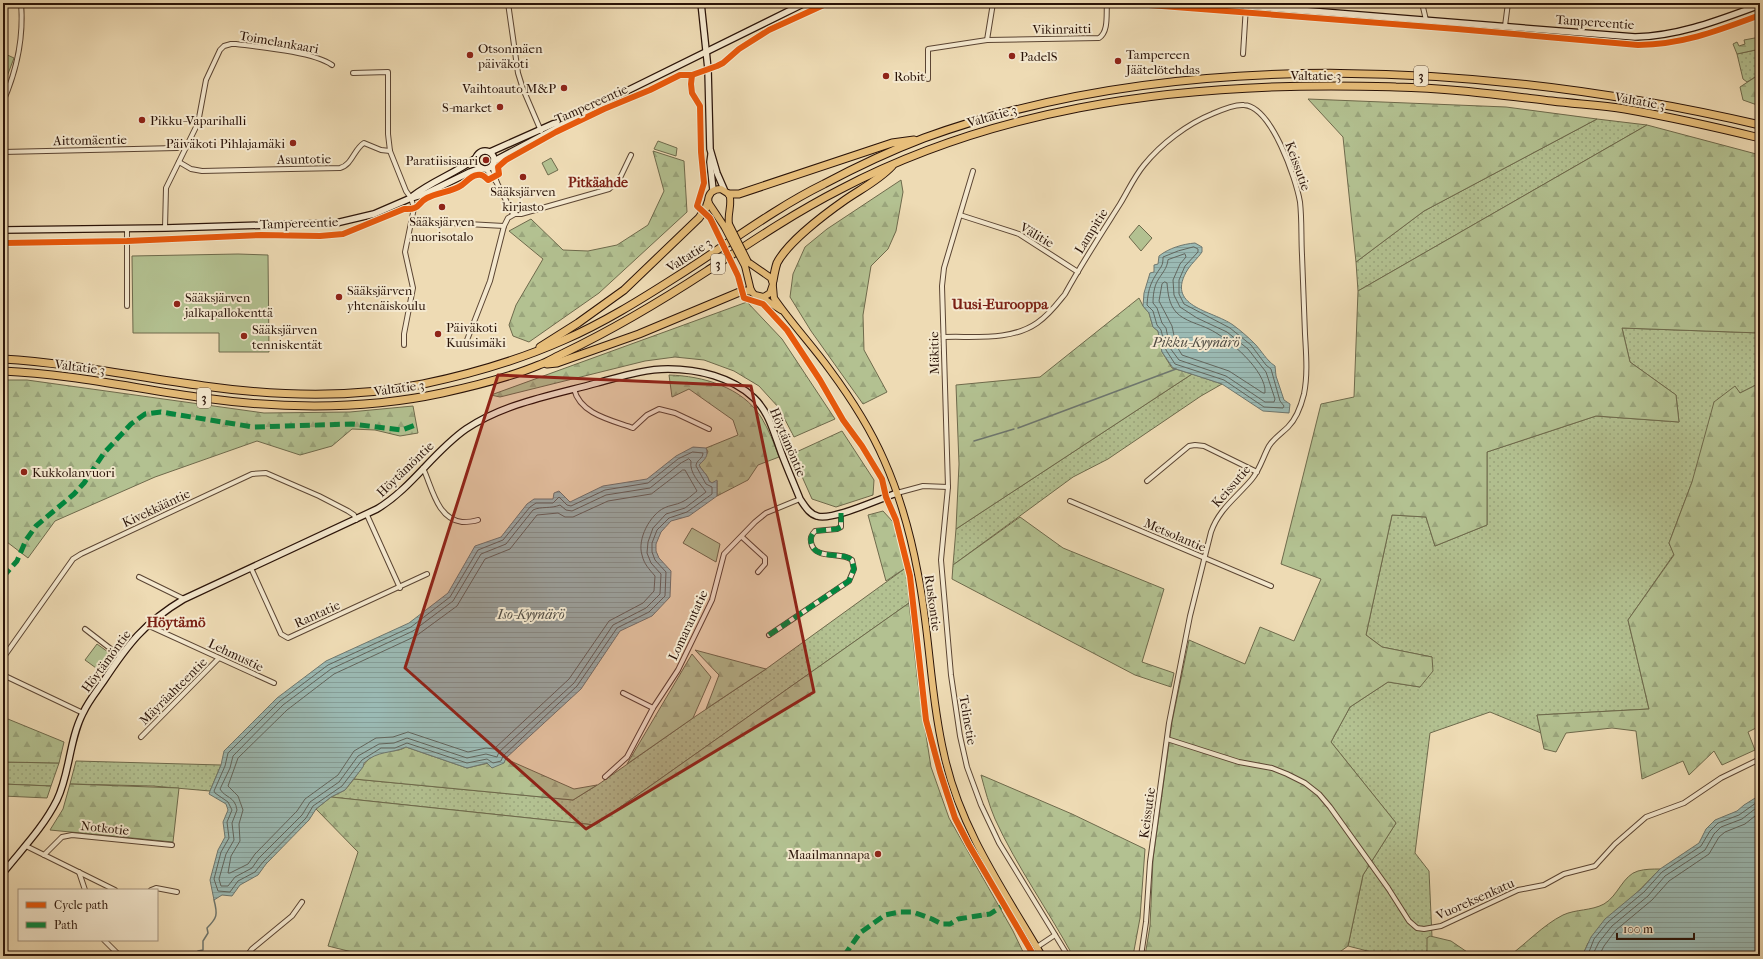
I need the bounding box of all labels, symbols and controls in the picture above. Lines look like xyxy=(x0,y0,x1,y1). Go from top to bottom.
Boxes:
street label: Tampereentie xyxy=(1555,12,1635,32)
street label: Vikinraitti xyxy=(1031,21,1092,37)
street label: Toimelankaari xyxy=(238,28,320,56)
place label: Otsonmäen päiväkoti xyxy=(477,41,543,71)
place label: Tampereen Jäätelötehdas xyxy=(1125,47,1200,77)
place label: PadelS xyxy=(1020,49,1058,64)
marker: Otsonmäen päiväkoti xyxy=(465,50,475,60)
marker: PadelS xyxy=(1007,51,1017,61)
marker: Tampereen Jäätelötehdas xyxy=(1113,56,1123,66)
road number: 3 xyxy=(1414,66,1428,86)
street label: Valtatie 3 xyxy=(1290,68,1341,83)
place label: Robit xyxy=(894,69,925,84)
marker: Robit xyxy=(881,71,891,81)
place label: Vaihtoauto M&P xyxy=(461,81,556,96)
street label: Tampereentie xyxy=(552,81,630,127)
marker: Vaihtoauto M&P xyxy=(559,83,569,93)
street label: Valtatie 3 xyxy=(1613,89,1666,113)
place label: S-market xyxy=(442,100,492,115)
marker: S-market xyxy=(495,102,505,112)
street label: Valtatie 3 xyxy=(965,102,1018,130)
place label: Pikku-Vaparihalli xyxy=(150,113,246,128)
marker: Pikku-Vaparihalli xyxy=(137,115,147,125)
street label: Aittomäentie xyxy=(52,132,127,148)
place label: Päiväkoti Pihlajamäki xyxy=(166,136,285,151)
marker: Päiväkoti Pihlajamäki xyxy=(288,138,298,148)
street label: Keissutie xyxy=(1282,139,1314,193)
street label: Asuntotie xyxy=(276,151,332,167)
place label: Paratiisisaari xyxy=(406,153,478,168)
marker: Paratiisisaari xyxy=(481,155,491,165)
marker: Sääksjärven kirjasto xyxy=(518,172,528,182)
district label: Pitkäahde xyxy=(568,174,628,191)
place label: Sääksjärven kirjasto xyxy=(490,184,556,214)
marker: Sääksjärven nuorisotalo xyxy=(437,202,447,212)
street label: Lampitie xyxy=(1071,205,1111,256)
street label: Tampereentie xyxy=(259,214,339,232)
place label: Sääksjärven nuorisotalo xyxy=(409,214,475,244)
street label: Välitie xyxy=(1017,219,1057,251)
street label: Valtatie 3 xyxy=(663,235,714,276)
road number: 3 xyxy=(711,254,725,274)
place label: Sääksjärven yhtenäiskoulu xyxy=(347,283,426,313)
place label: Sääksjärven jalkapallokenttä xyxy=(183,290,274,320)
marker: Sääksjärven yhtenäiskoulu xyxy=(334,292,344,302)
district label: Uusi-Eurooppa xyxy=(951,295,1049,313)
marker: Sääksjärven jalkapallokenttä xyxy=(172,299,182,309)
place label: Päiväkoti Kuusimäki xyxy=(446,320,506,350)
place label: Sääksjärven tenniskentät xyxy=(252,322,323,352)
marker: Päiväkoti Kuusimäki xyxy=(433,329,443,339)
marker: Sääksjärven tenniskentät xyxy=(239,331,249,341)
street label: Mäkitie xyxy=(926,331,942,375)
water label: Pikku-Kyynärö xyxy=(1151,334,1241,351)
street label: Valtatie 3 xyxy=(53,356,106,378)
street label: Valtatie 3 xyxy=(372,377,425,399)
road number: 3 xyxy=(197,388,211,408)
street label: Höytämöntie xyxy=(767,405,809,479)
street label: Höytämöntie xyxy=(373,438,437,500)
street label: Keissutie xyxy=(1209,461,1254,510)
place label: Kukkolanvuori xyxy=(32,465,115,480)
marker: Kukkolanvuori xyxy=(19,467,29,477)
street label: Kivekkääntie xyxy=(120,485,193,530)
street label: Metsolantie xyxy=(1142,515,1209,555)
street label: Ruskontie xyxy=(922,574,944,633)
street label: Lomarantatie xyxy=(665,587,711,662)
street label: Rantatie xyxy=(292,597,343,631)
water label: Iso-Kyynärö xyxy=(496,606,566,623)
district label: Höytämö xyxy=(146,613,206,631)
street label: Höytämöntie xyxy=(78,626,134,695)
street label: Lehmustie xyxy=(206,636,267,675)
street label: Mäyräahteentie xyxy=(136,654,210,728)
street label: Telinetie xyxy=(956,694,980,747)
street label: Keissutie xyxy=(1136,786,1158,839)
street label: Notkotie xyxy=(80,818,131,838)
place label: Maailmannapa xyxy=(788,847,871,862)
marker: Maailmannapa xyxy=(873,849,883,859)
street label: Vuoreksenkatu xyxy=(1433,875,1517,923)
legend xyxy=(18,889,158,941)
text: Cycle path xyxy=(54,898,109,912)
scale bar xyxy=(1617,915,1694,941)
text: Path xyxy=(54,918,78,932)
text: 100 m xyxy=(1623,922,1653,936)

